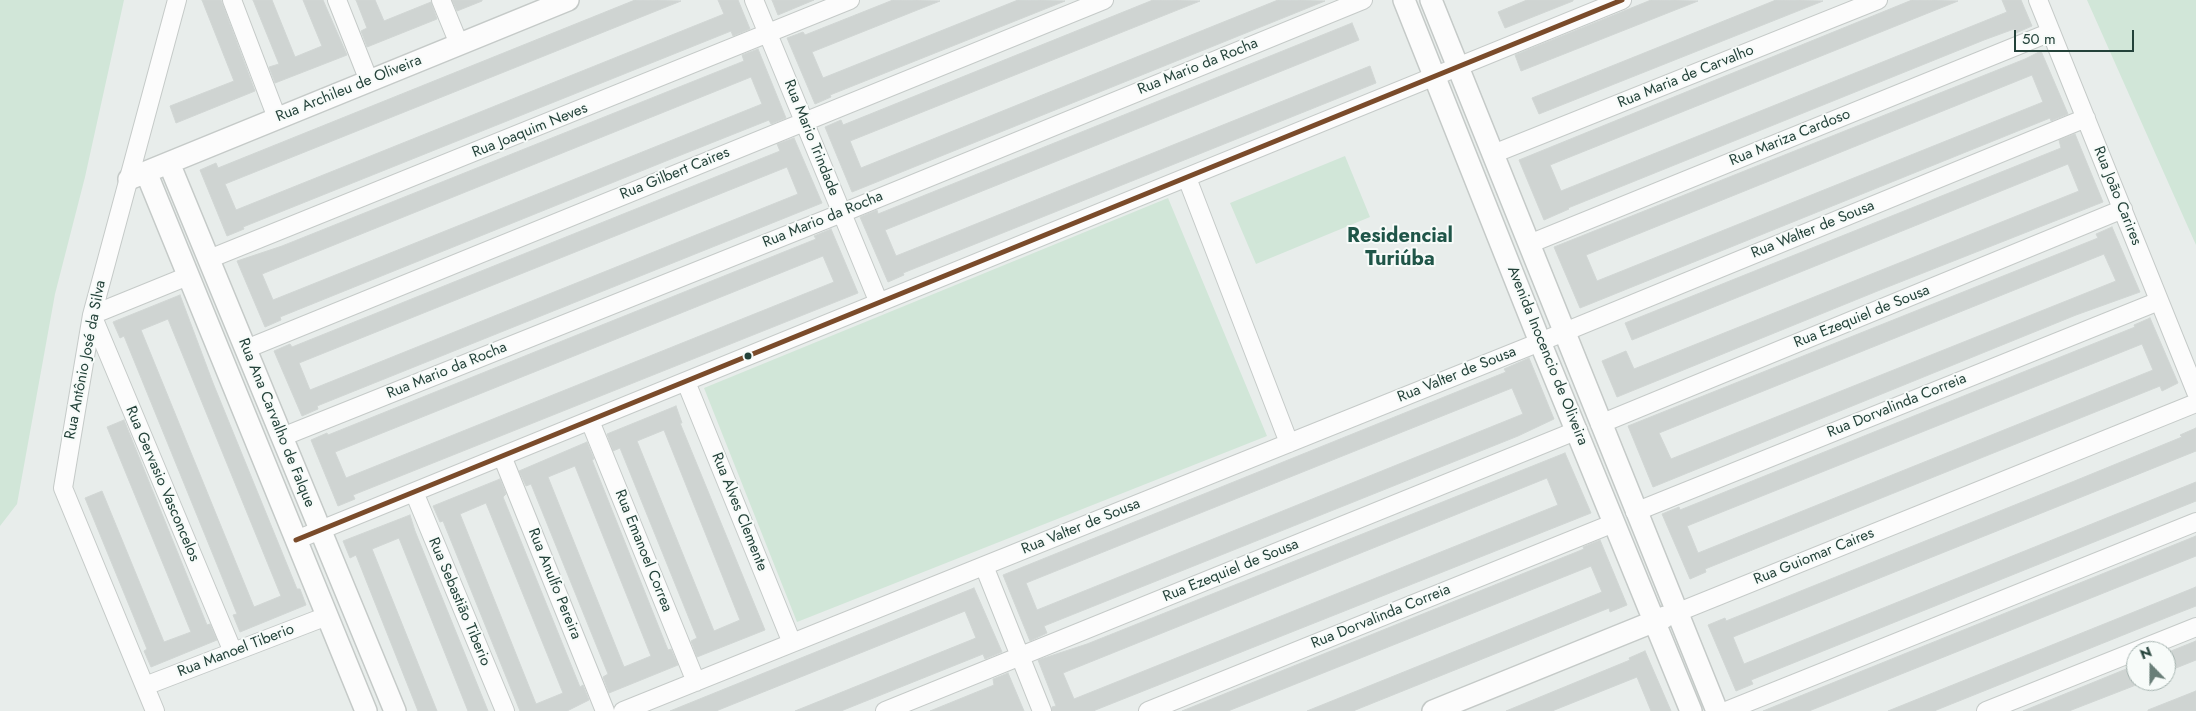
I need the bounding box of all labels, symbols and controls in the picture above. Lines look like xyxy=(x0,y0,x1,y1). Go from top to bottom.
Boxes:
scale bar xyxy=(2016,20,2136,52)
text: 50 m xyxy=(2022,28,2056,50)
street label: Rua Mario da Rocha xyxy=(1135,35,1261,99)
street label: Rua Maria de Carvalho xyxy=(1615,41,1757,113)
street label: Rua Archileu de Oliveira xyxy=(273,52,425,126)
street label: Rua Mario Trindade xyxy=(779,77,843,199)
street label: Rua Joaquim Neves xyxy=(470,100,590,162)
street label: Rua Mariza Cardoso xyxy=(1727,106,1853,170)
street label: Rua Gilbert Caires xyxy=(618,144,732,204)
street label: Rua João Carires xyxy=(2089,144,2145,248)
street label: Rua Mario da Rocha xyxy=(760,188,886,252)
street label: Rua Walter de Sousa xyxy=(1749,197,1877,263)
district label: Residencial Turiúba xyxy=(1347,225,1453,272)
street label: Avenida Inocencio de Oliveira xyxy=(1503,264,1591,448)
street label: Rua Antônio José da Silva xyxy=(62,279,110,441)
street label: Rua Ezequiel de Sousa xyxy=(1791,282,1933,352)
street label: Rua Ana Carvalho de Falque xyxy=(234,336,318,510)
street label: Rua Mario da Rocha xyxy=(384,339,510,403)
street label: Rua Valter de Sousa xyxy=(1395,343,1519,407)
unlabelled marker xyxy=(743,351,753,361)
street label: Rua Dorvalinda Correia xyxy=(1825,370,1969,442)
street label: Rua Gervasio Vasconcelos xyxy=(121,404,203,564)
street label: Rua Alves Clemente xyxy=(707,450,771,574)
street label: Rua Emanoel Correa xyxy=(610,487,676,615)
street label: Rua Valter de Sousa xyxy=(1019,495,1143,559)
street label: Rua Guiomar Caires xyxy=(1751,525,1877,589)
street label: Rua Anulfo Pereira xyxy=(523,526,585,642)
street label: Rua Sebastião Tiberio xyxy=(424,535,494,669)
street label: Rua Ezequiel de Sousa xyxy=(1160,536,1302,606)
street label: Rua Dorvalinda Correia xyxy=(1309,581,1453,653)
street label: Rua Manoel Tiberio xyxy=(175,620,297,682)
north arrow xyxy=(2126,641,2176,691)
text: N xyxy=(2137,642,2155,664)

